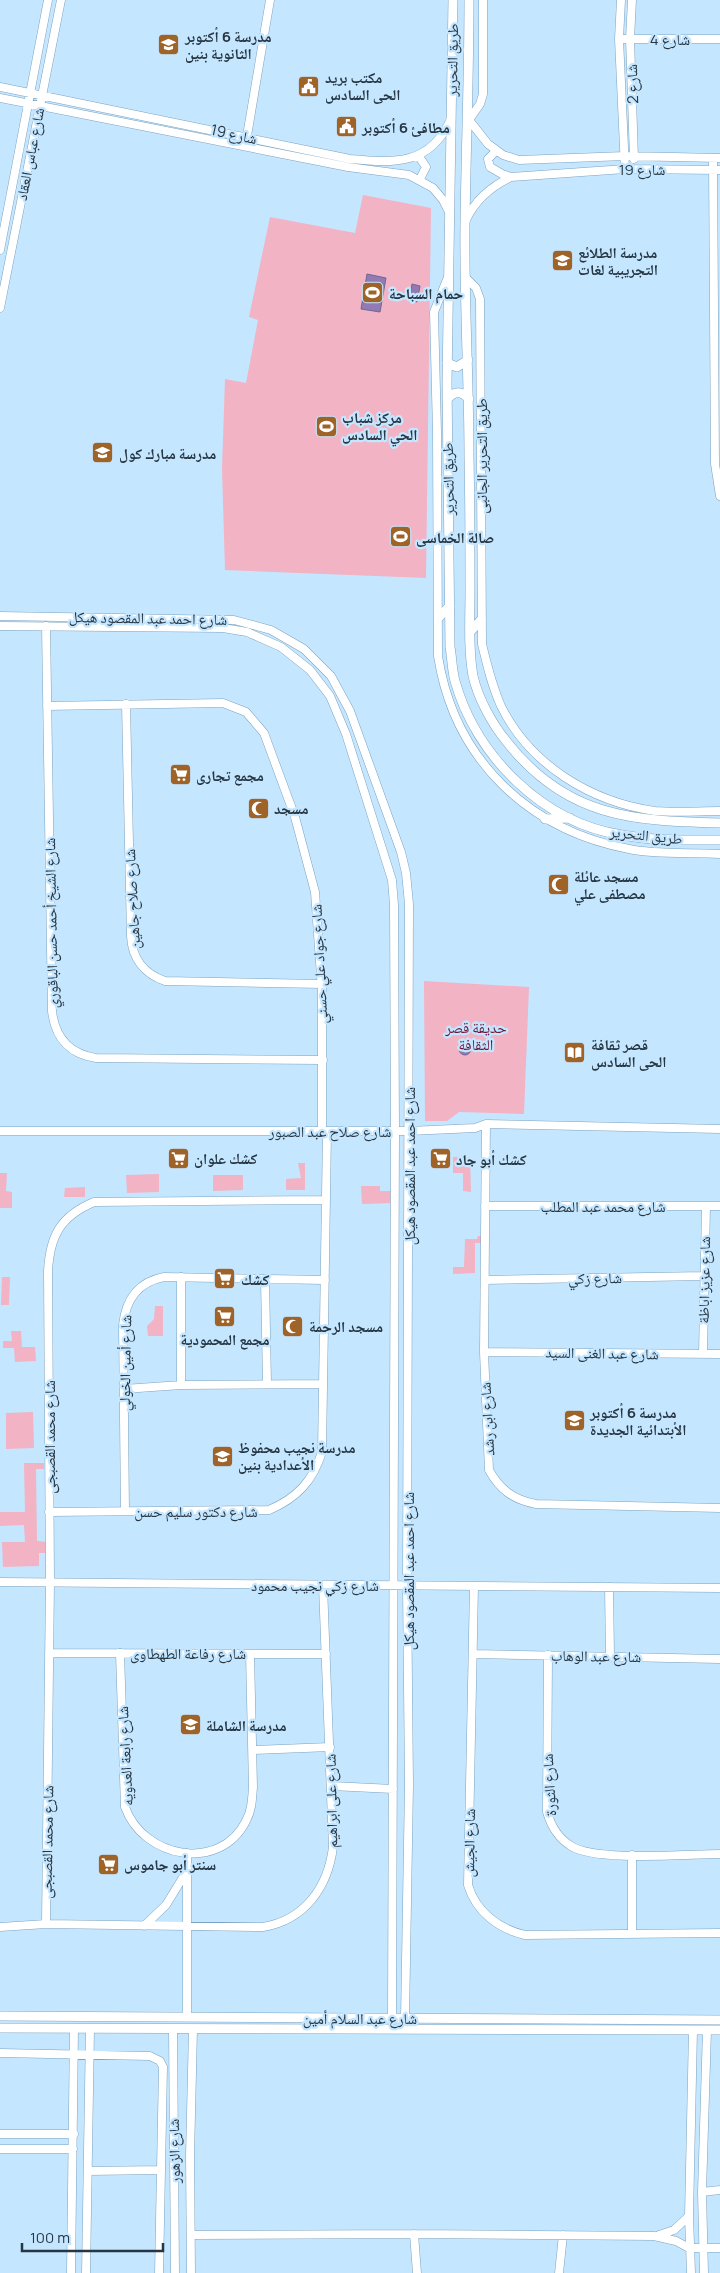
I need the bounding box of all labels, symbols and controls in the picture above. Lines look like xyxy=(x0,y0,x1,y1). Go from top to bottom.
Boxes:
street label: طريق التحرير xyxy=(441,23,463,98)
place label: مدرسة 6 أكتوبر الثانوية بنين xyxy=(184,26,272,64)
street label: شارع 4 xyxy=(650,29,690,50)
school or university icon: مدرسة 6 أكتوبر الثانوية بنين xyxy=(157,33,181,57)
street label: شارع 2 xyxy=(621,63,643,104)
place label: مكتب بريد الحى السادس xyxy=(325,67,400,105)
public building icon: مكتب بريد الحى السادس xyxy=(297,74,321,98)
street label: شارع عباس العقاد xyxy=(11,106,49,202)
public building icon: مطافئ 6 أكتوبر xyxy=(334,115,358,139)
place label: مطافئ 6 أكتوبر xyxy=(361,117,450,138)
street label: شارع 19 xyxy=(209,119,259,149)
street label: شارع 19 xyxy=(619,159,665,180)
place label: مدرسة الطلائع التجريبية لغات xyxy=(578,242,658,280)
school or university icon: مدرسة الطلائع التجريبية لغات xyxy=(550,249,574,273)
sports icon: حمام السباحة xyxy=(361,281,385,305)
place label: حمام السباحة xyxy=(389,283,463,304)
street label: طريق التحرير الجانبى xyxy=(471,398,492,514)
place label: مركز شباب الحي السادس xyxy=(342,407,417,446)
sports icon: مركز شباب الحي السادس xyxy=(314,414,338,438)
school or university icon: مدرسة مبارك كول xyxy=(91,441,115,465)
street label: طريق التحرير xyxy=(437,442,459,517)
place label: مدرسة مبارك كول xyxy=(119,443,216,464)
sports icon: صالة الخماسى xyxy=(388,525,412,549)
place label: صالة الخماسى xyxy=(416,527,494,548)
street label: شارع احمد عبد المقصود هيكل xyxy=(69,606,228,630)
supermarket icon: مجمع تجارى xyxy=(168,763,192,787)
place label: مجمع تجارى xyxy=(196,765,264,786)
mosque icon: مسجد xyxy=(246,796,270,820)
place label: مسجد xyxy=(274,798,309,819)
street label: طريق التحرير xyxy=(608,821,684,849)
street label: شارع الشيخ أحمد حسن الباقوري xyxy=(39,837,65,1008)
street label: شارع صلاح جاهين xyxy=(119,848,145,950)
place label: مسجد عائلة مصطفى علي xyxy=(574,866,646,905)
mosque icon: مسجد عائلة مصطفى علي xyxy=(546,873,570,897)
street label: شارع جواد علي حسني xyxy=(305,904,334,1024)
park label: حديقة قصر الثقافة xyxy=(444,1017,507,1055)
place label: قصر ثقافة الحى السادس xyxy=(591,1034,666,1072)
library icon: قصر ثقافة الحى السادس xyxy=(563,1041,587,1065)
street label: شارع احمد عبد المقصود هيكل xyxy=(399,1087,420,1245)
street label: شارع صلاح عبد الصبور xyxy=(268,1121,391,1142)
supermarket icon: كشك علوان xyxy=(166,1146,190,1170)
supermarket icon: كشك أبو جاد xyxy=(428,1147,452,1171)
place label: كشك علوان xyxy=(194,1148,258,1169)
place label: كشك أبو جاد xyxy=(456,1149,527,1170)
street label: شارع محمد عبد المطلب xyxy=(540,1196,666,1217)
street label: شارع عزيز اباظة xyxy=(693,1236,715,1324)
supermarket icon: كشك xyxy=(213,1267,237,1291)
street label: شارع زكي xyxy=(568,1267,622,1291)
place label: كشك xyxy=(241,1269,270,1290)
supermarket icon: مجمع المحمودية xyxy=(213,1304,237,1328)
mosque icon: مسجد الرحمة xyxy=(281,1314,305,1338)
street label: شارع أمين الخولي xyxy=(114,1315,138,1411)
place label: مسجد الرحمة xyxy=(309,1316,383,1337)
place label: مجمع المحمودية xyxy=(180,1329,270,1350)
street label: شارع عبد الغنى السيد xyxy=(545,1342,659,1364)
street label: شارع محمد القصبجى xyxy=(39,1380,60,1494)
street label: شارع ابن رشد xyxy=(475,1381,499,1456)
place label: مدرسة 6 أكتوبر الأبتدائية الجديدة xyxy=(589,1402,686,1440)
school or university icon: مدرسة 6 أكتوبر الأبتدائية الجديدة xyxy=(562,1409,586,1433)
place label: مدرسة نجيب محفوظ الأعدادية بنين xyxy=(238,1437,355,1475)
school or university icon: مدرسة نجيب محفوظ الأعدادية بنين xyxy=(210,1444,234,1468)
street label: شارع احمد عبد المقصود هيكل xyxy=(398,1492,419,1650)
street label: شارع دكتور سليم حسن xyxy=(134,1501,258,1522)
street label: شارع زكي نجيب محمود xyxy=(251,1575,379,1597)
street label: شارع رفاعة الطهطاوى xyxy=(130,1643,246,1664)
street label: شارع عبد الوهاب xyxy=(551,1645,641,1667)
street label: شارع رابعة العدويه xyxy=(112,1705,138,1806)
school or university icon: مدرسة الشاملة xyxy=(178,1713,202,1737)
place label: مدرسة الشاملة xyxy=(206,1715,287,1736)
street label: شارع الثورة xyxy=(537,1753,561,1817)
street label: شارع على ابراهيم xyxy=(320,1754,342,1848)
street label: شارع محمد القصبجى xyxy=(36,1785,58,1899)
street label: شارع الجيش xyxy=(458,1808,480,1878)
supermarket icon: سنتر أبو جاموس xyxy=(96,1852,120,1876)
place label: سنتر أبو جاموس xyxy=(124,1854,216,1875)
street label: شارع عبد السلام أمين xyxy=(303,2008,417,2029)
street label: شارع الزهور xyxy=(163,2118,185,2185)
scale bar xyxy=(22,2220,164,2252)
text: 100 m xyxy=(30,2227,70,2248)

